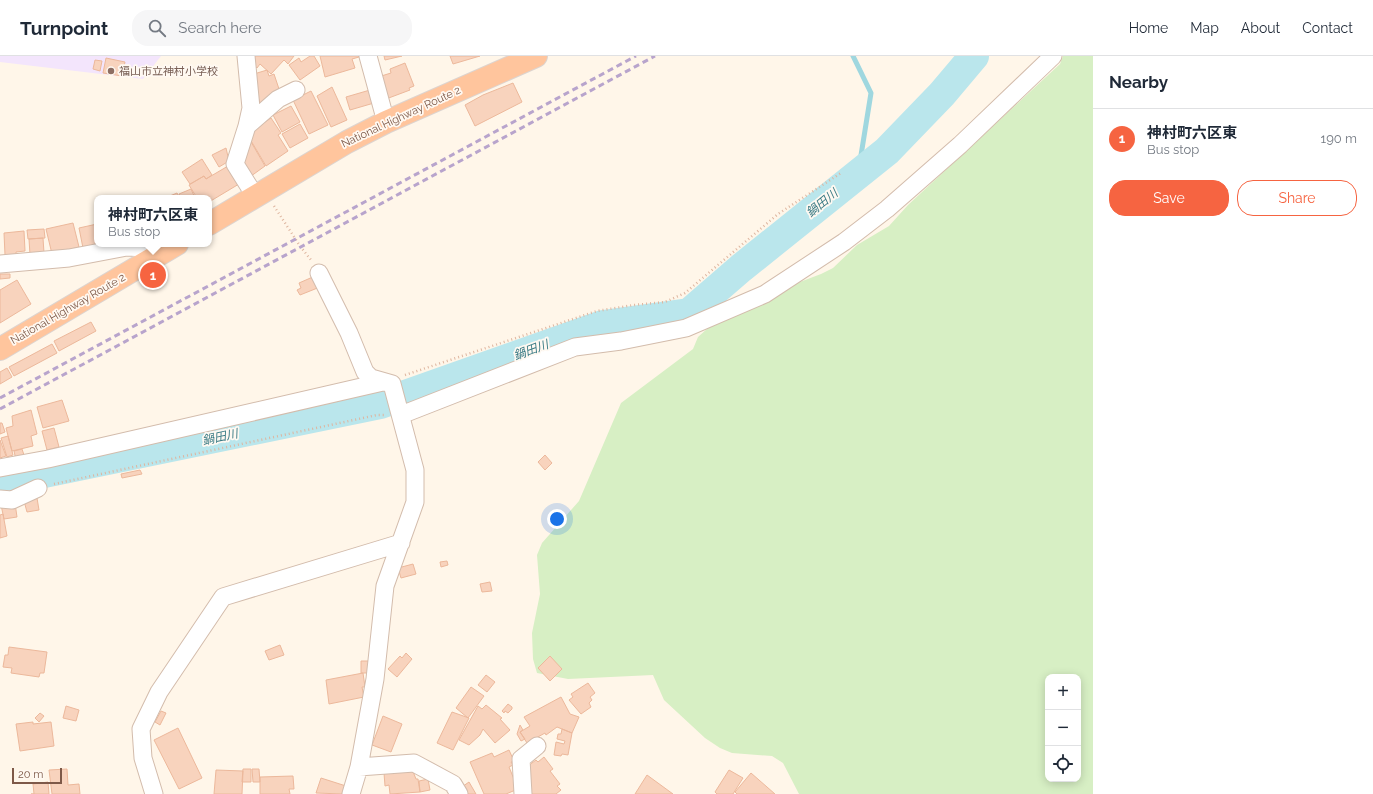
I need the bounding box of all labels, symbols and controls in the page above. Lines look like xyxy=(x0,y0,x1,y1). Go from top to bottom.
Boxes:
search box xyxy=(132,10,412,46)
text: Turnpoint xyxy=(20,17,108,39)
icon: search xyxy=(146,17,168,39)
text: Search here xyxy=(178,19,262,37)
text: Home xyxy=(1129,20,1168,36)
text: Map xyxy=(1190,20,1219,36)
text: About xyxy=(1241,20,1280,36)
text: Contact xyxy=(1302,20,1353,36)
place label: 福山市立神村小学校 xyxy=(119,65,218,78)
marker: 福山市立神村小学校 xyxy=(106,66,116,76)
text: Nearby xyxy=(1109,72,1168,92)
street label: National Highway Route 2 xyxy=(339,83,463,150)
text: 神村町六区東 xyxy=(1147,124,1237,142)
text: 1 xyxy=(1119,131,1125,146)
text: 190 m xyxy=(1321,131,1357,146)
text: Bus stop xyxy=(1147,142,1199,157)
button: Save xyxy=(1109,180,1229,216)
button: Share xyxy=(1237,180,1357,216)
water label: 鍋田川 xyxy=(804,185,842,220)
popup xyxy=(94,195,212,247)
text: 神村町六区東 xyxy=(108,206,198,224)
text: Bus stop xyxy=(108,224,160,239)
pin: 1 xyxy=(140,260,166,290)
street label: National Highway Route 2 xyxy=(8,271,128,347)
water label: 鍋田川 xyxy=(512,337,552,363)
water label: 鍋田川 xyxy=(201,426,241,448)
your location xyxy=(547,509,567,529)
map controls xyxy=(1045,674,1081,782)
button: + xyxy=(1045,674,1081,710)
button: − xyxy=(1045,710,1081,746)
button: locate xyxy=(1045,746,1081,782)
scale bar xyxy=(12,766,62,785)
text: 20 m xyxy=(18,768,43,781)

